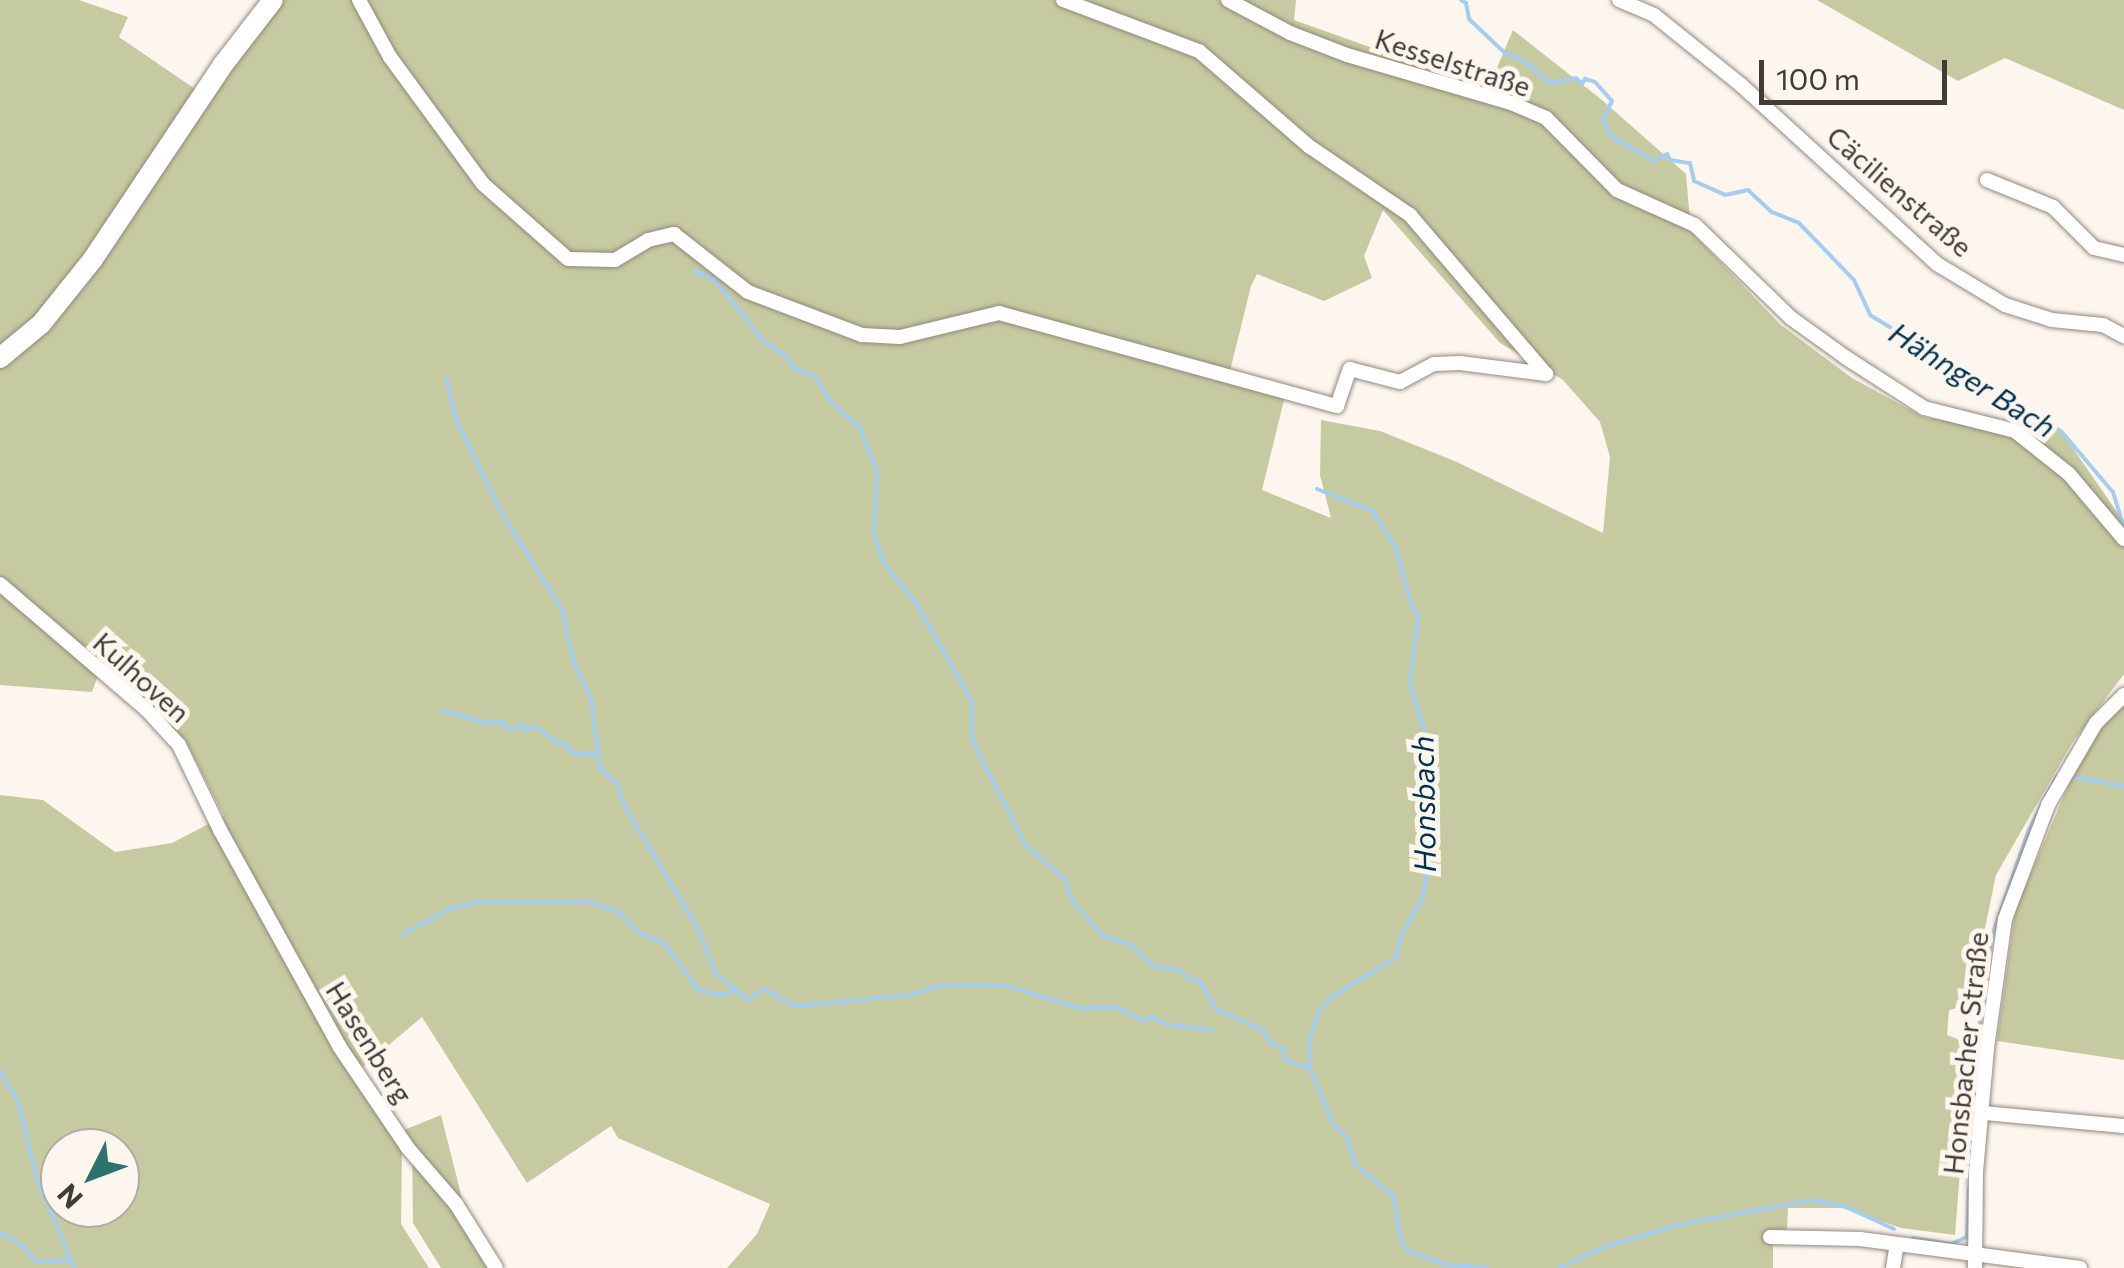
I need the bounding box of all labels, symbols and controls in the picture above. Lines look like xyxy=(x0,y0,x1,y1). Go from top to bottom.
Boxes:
street label: Kesselstraße xyxy=(1371,21,1535,103)
scale bar xyxy=(1764,40,1952,102)
text: 100 m xyxy=(1776,59,1860,96)
street label: Cäcilienstraße xyxy=(1821,119,1979,263)
water label: Hähnger Bach xyxy=(1883,314,2063,444)
street label: Kulhoven xyxy=(87,625,197,729)
water label: Honsbach xyxy=(1404,735,1442,873)
street label: Honsbacher Straße xyxy=(1936,930,1994,1176)
street label: Hasenberg xyxy=(319,975,421,1109)
north arrow xyxy=(40,1128,140,1228)
text: N xyxy=(50,1178,89,1216)

